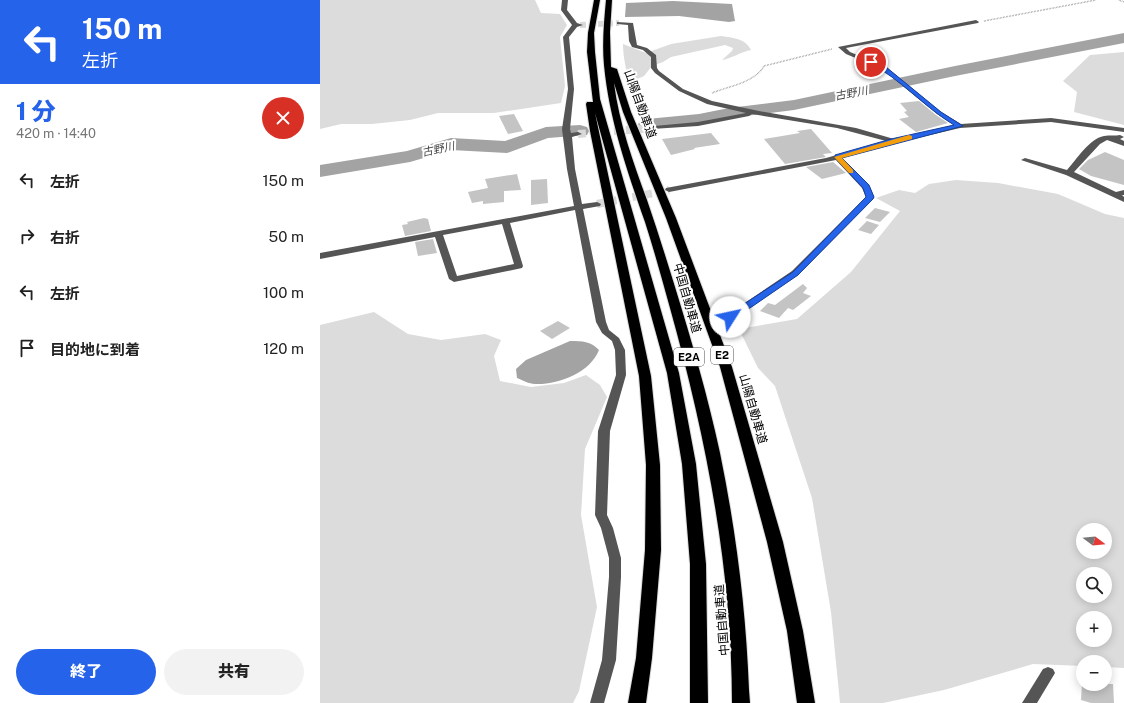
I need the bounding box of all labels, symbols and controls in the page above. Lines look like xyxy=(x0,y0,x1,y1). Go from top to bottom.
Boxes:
text: 150 m xyxy=(82,12,162,45)
icon: left xyxy=(16,16,68,68)
pin xyxy=(854,45,888,79)
text: 左折 xyxy=(82,50,118,71)
icon: arrive xyxy=(860,51,882,73)
street label: 山陽自動車道 xyxy=(621,68,659,140)
water label: 古野川 xyxy=(834,84,869,102)
text: 1 分 xyxy=(16,97,56,125)
button: close xyxy=(262,97,304,139)
text: 420 m · 14:40 xyxy=(16,126,96,141)
water label: 古野川 xyxy=(421,139,456,158)
icon: left xyxy=(16,169,38,191)
text: 150 m xyxy=(262,172,304,189)
text: 左折 xyxy=(50,173,80,190)
icon: right xyxy=(16,225,38,247)
text: 50 m xyxy=(269,228,304,245)
text: 右折 xyxy=(50,229,80,246)
street label: 中国自動車道 xyxy=(670,261,704,335)
icon: left xyxy=(16,281,38,303)
text: 100 m xyxy=(263,284,304,301)
text: 左折 xyxy=(50,285,80,302)
position arrow xyxy=(709,296,751,338)
icon: arrive xyxy=(16,337,38,359)
text: 120 m xyxy=(263,340,304,357)
text: 目的地に到着 xyxy=(50,341,140,358)
road number: E2 xyxy=(711,346,733,364)
road number: E2A xyxy=(674,348,704,366)
street label: 山陽自動車道 xyxy=(736,372,770,446)
north arrow xyxy=(1076,523,1112,559)
map controls xyxy=(1076,523,1112,691)
button: search xyxy=(1076,567,1112,603)
street label: 中国自動車道 xyxy=(712,584,732,656)
button: + xyxy=(1076,611,1112,647)
button: 終了 xyxy=(16,649,156,695)
button: 共有 xyxy=(164,649,304,695)
button: − xyxy=(1076,655,1112,691)

